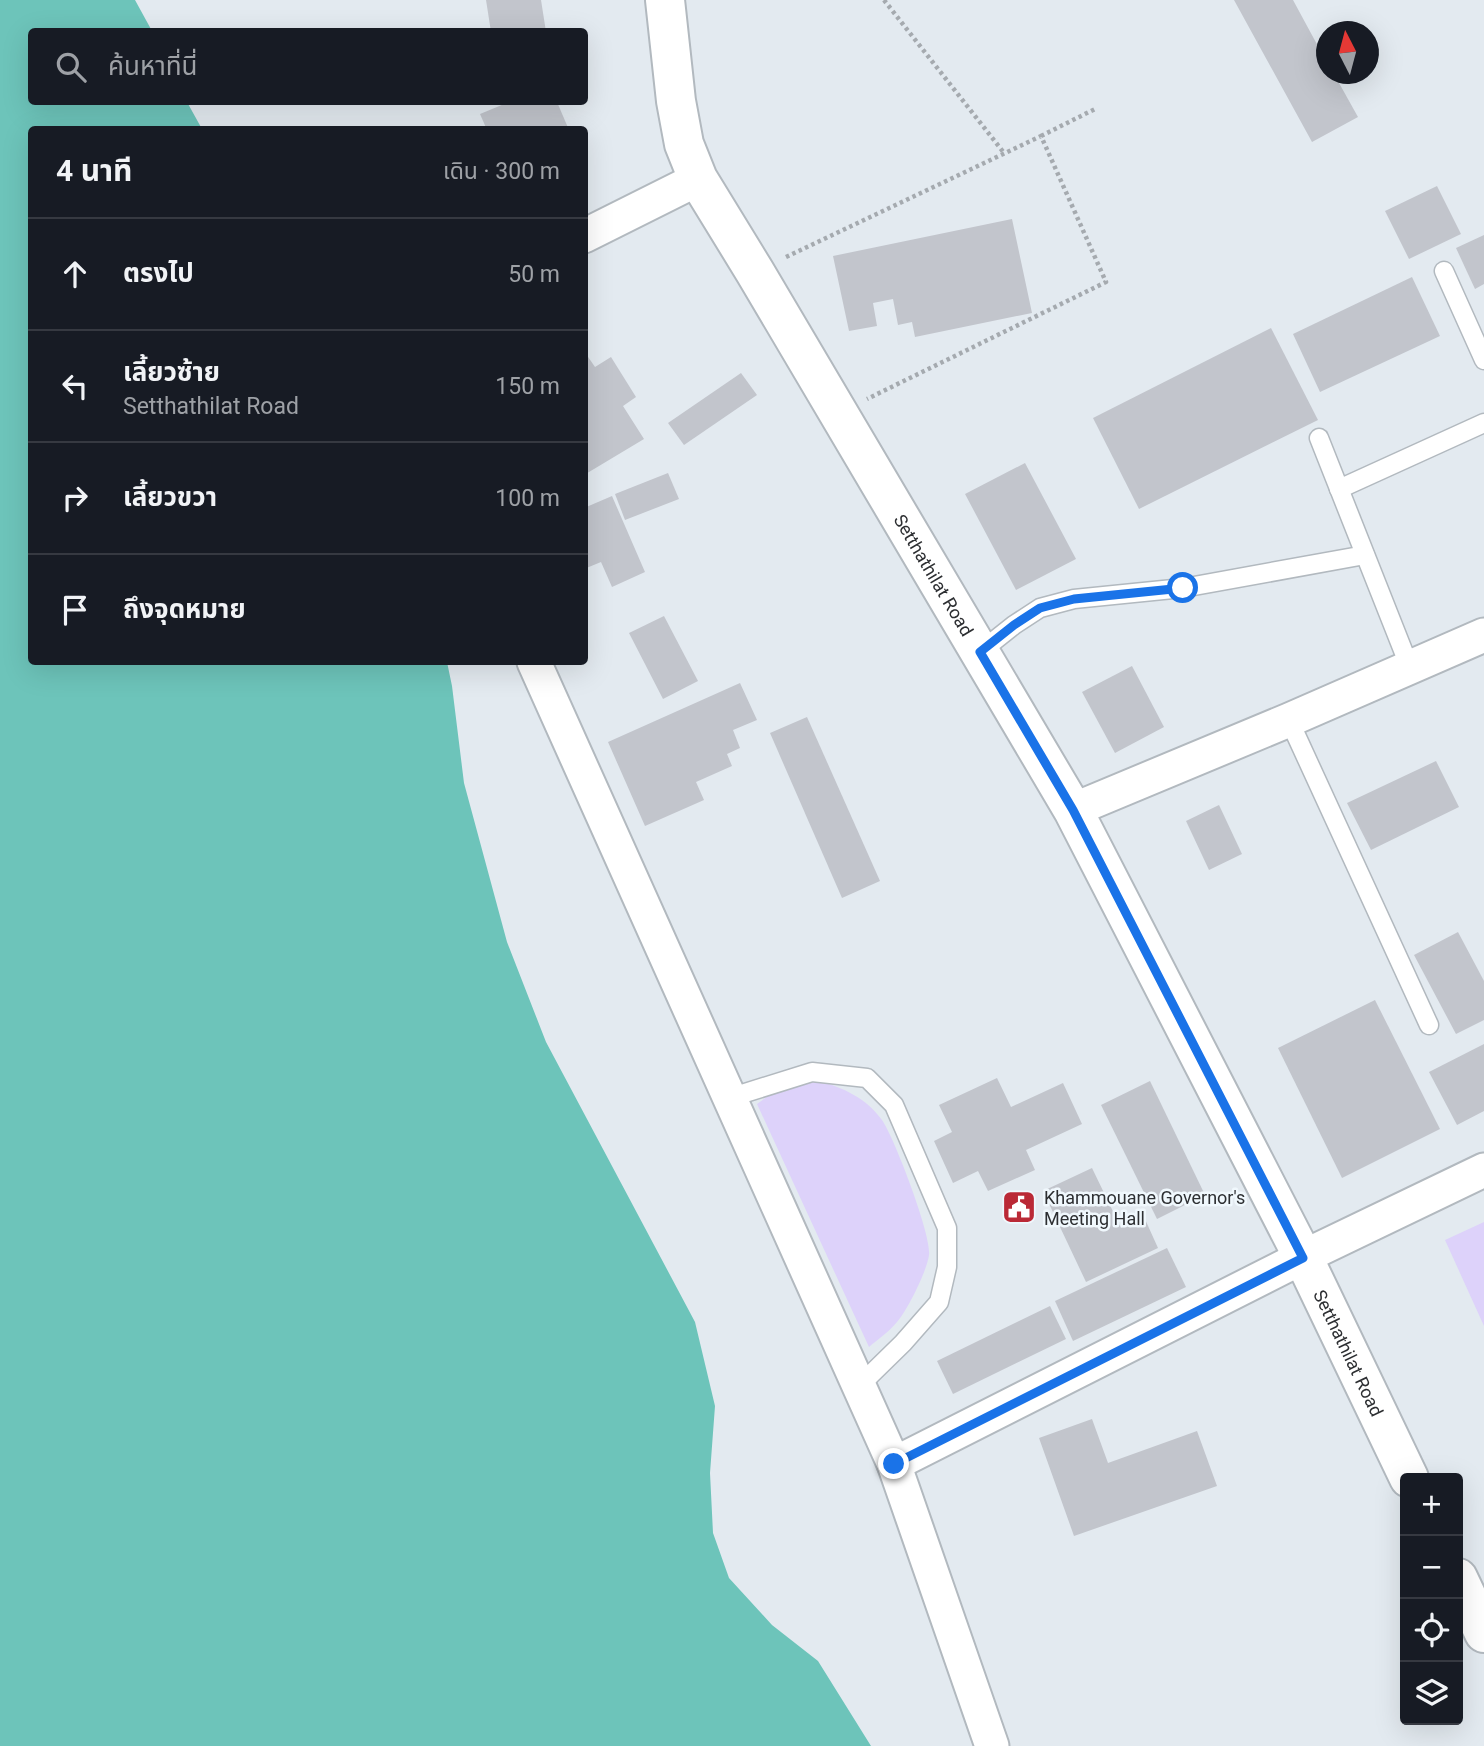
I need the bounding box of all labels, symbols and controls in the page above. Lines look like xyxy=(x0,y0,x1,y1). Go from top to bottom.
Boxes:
north arrow xyxy=(1316,21,1379,84)
search box xyxy=(28,28,588,105)
icon: search xyxy=(52,48,90,86)
text: ค้นหาที่นี่ xyxy=(108,51,198,81)
text: 4 นาที xyxy=(56,153,132,188)
text: เดิน · 300 m xyxy=(443,158,560,185)
icon: ahead xyxy=(56,255,94,293)
text: ตรงไป xyxy=(123,258,194,288)
text: 50 m xyxy=(508,261,560,288)
text: เลี้ยวซ้าย xyxy=(123,357,220,387)
icon: left xyxy=(56,367,94,405)
text: 150 m xyxy=(495,373,560,400)
text: Setthathilat Road xyxy=(123,393,299,420)
icon: right xyxy=(56,479,94,517)
text: เลี้ยวขวา xyxy=(123,482,217,512)
text: 100 m xyxy=(495,485,560,512)
street label: Setthathilat Road xyxy=(890,510,978,640)
route start xyxy=(1167,572,1198,603)
icon: arrive xyxy=(56,591,94,629)
text: ถึงจุดหมาย xyxy=(123,594,246,624)
place label: Khammouane Governor's Meeting Hall xyxy=(1044,1187,1245,1229)
public building icon: Khammouane Governor's Meeting Hall xyxy=(1000,1188,1038,1226)
street label: Setthathilat Road xyxy=(1310,1286,1388,1419)
route end xyxy=(878,1448,909,1479)
map controls xyxy=(1400,1473,1463,1725)
button: + xyxy=(1400,1473,1463,1536)
button: − xyxy=(1400,1536,1463,1599)
button: locate xyxy=(1400,1599,1463,1662)
button: layers xyxy=(1400,1662,1463,1725)

